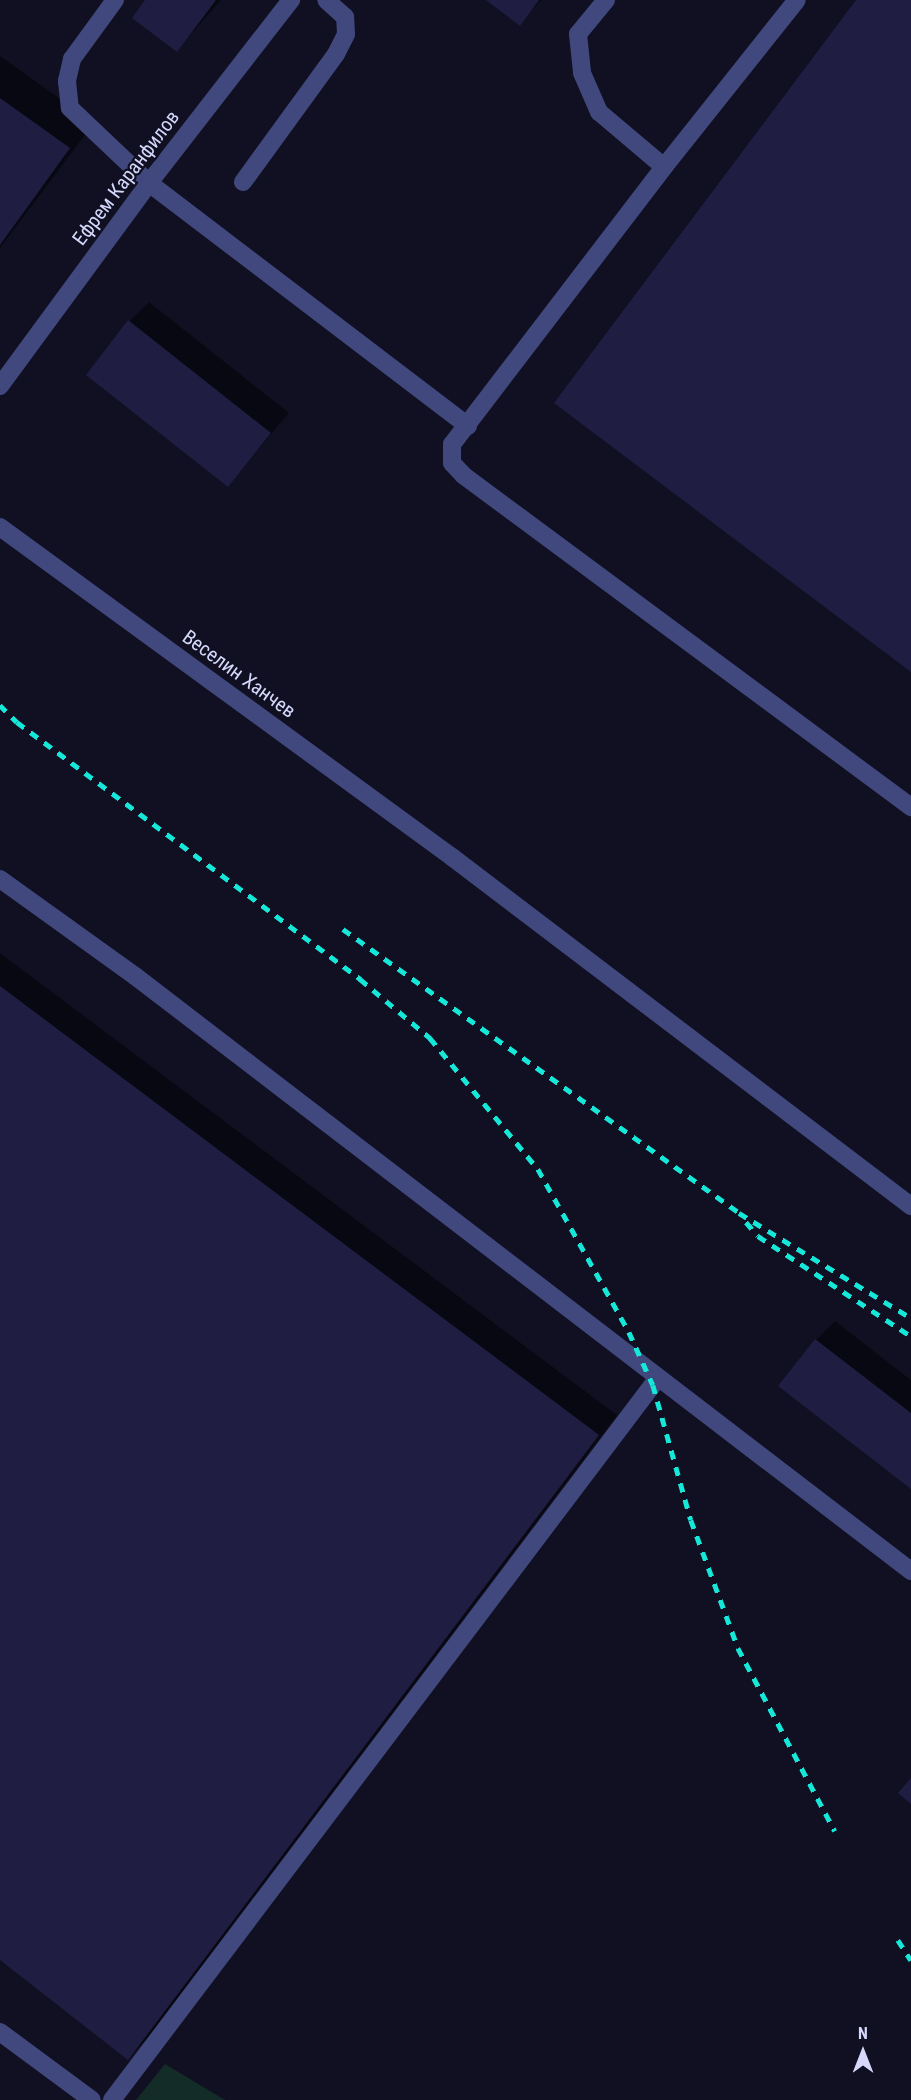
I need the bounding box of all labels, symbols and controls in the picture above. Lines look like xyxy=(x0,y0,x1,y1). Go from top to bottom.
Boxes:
street label: Ефрем Каранфилов xyxy=(67,106,185,250)
street label: Веселин Ханчев xyxy=(178,625,300,723)
north arrow xyxy=(833,2022,893,2082)
text: N xyxy=(858,2024,868,2043)

